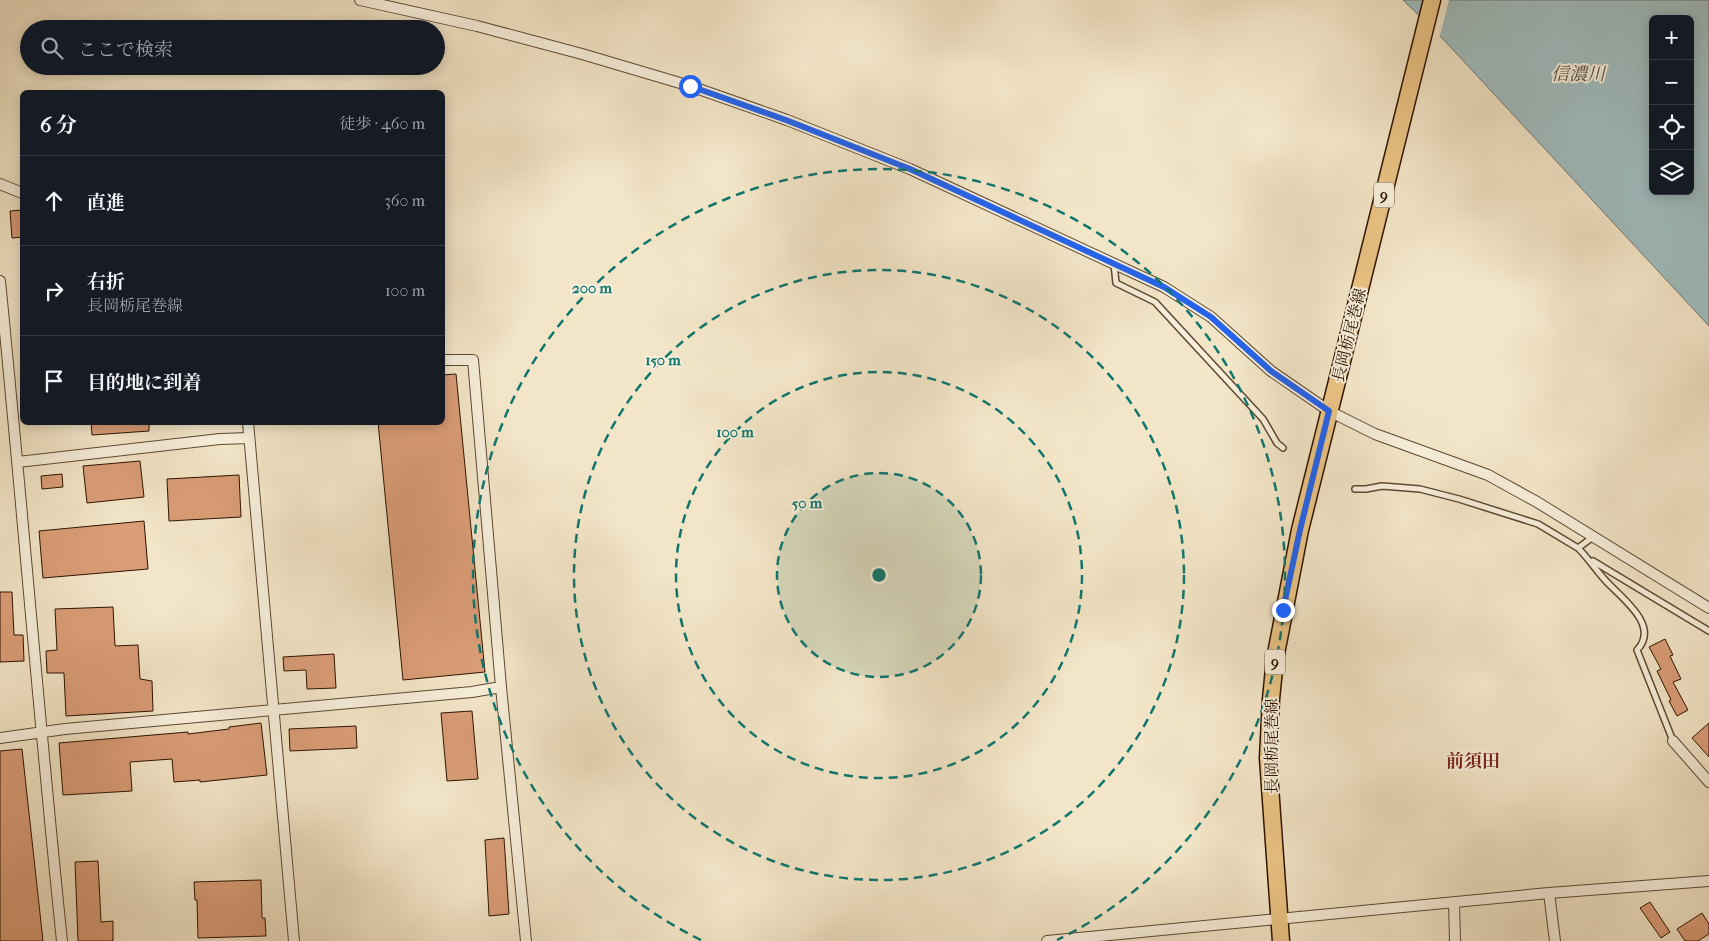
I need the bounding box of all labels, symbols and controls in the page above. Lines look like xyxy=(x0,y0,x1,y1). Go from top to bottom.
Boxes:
map controls xyxy=(1649,15,1694,195)
button: + xyxy=(1649,15,1694,60)
search box xyxy=(20,20,445,75)
icon: search xyxy=(38,34,66,62)
text: ここで検索 xyxy=(78,39,173,61)
button: − xyxy=(1649,60,1694,105)
water label: 信濃川 xyxy=(1551,64,1607,85)
route start xyxy=(679,75,702,98)
button: locate xyxy=(1649,105,1694,150)
text: 6 分 xyxy=(40,113,77,137)
text: 徒歩 · 460 m xyxy=(339,114,425,133)
button: layers xyxy=(1649,150,1694,195)
road number: 9 xyxy=(1374,182,1394,208)
icon: ahead xyxy=(40,187,68,215)
text: 360 m xyxy=(384,191,425,210)
text: 直進 xyxy=(87,192,125,214)
text: 右折 xyxy=(87,271,125,293)
icon: right xyxy=(40,277,68,305)
text: 200 m xyxy=(572,279,612,297)
text: 100 m xyxy=(385,281,425,300)
street label: 長岡栃尾巻線 xyxy=(1328,286,1370,384)
text: 長岡栃尾巻線 xyxy=(87,296,183,315)
text: 150 m xyxy=(645,351,681,369)
icon: arrive xyxy=(40,367,68,395)
text: 目的地に到着 xyxy=(87,372,201,394)
text: 100 m xyxy=(716,423,754,441)
text: 50 m xyxy=(792,494,823,512)
centre of rings xyxy=(870,566,888,584)
route end xyxy=(1272,599,1295,622)
road number: 9 xyxy=(1265,650,1285,674)
street label: 長岡栃尾巻線 xyxy=(1262,698,1281,794)
district label: 前須田 xyxy=(1446,751,1500,772)

